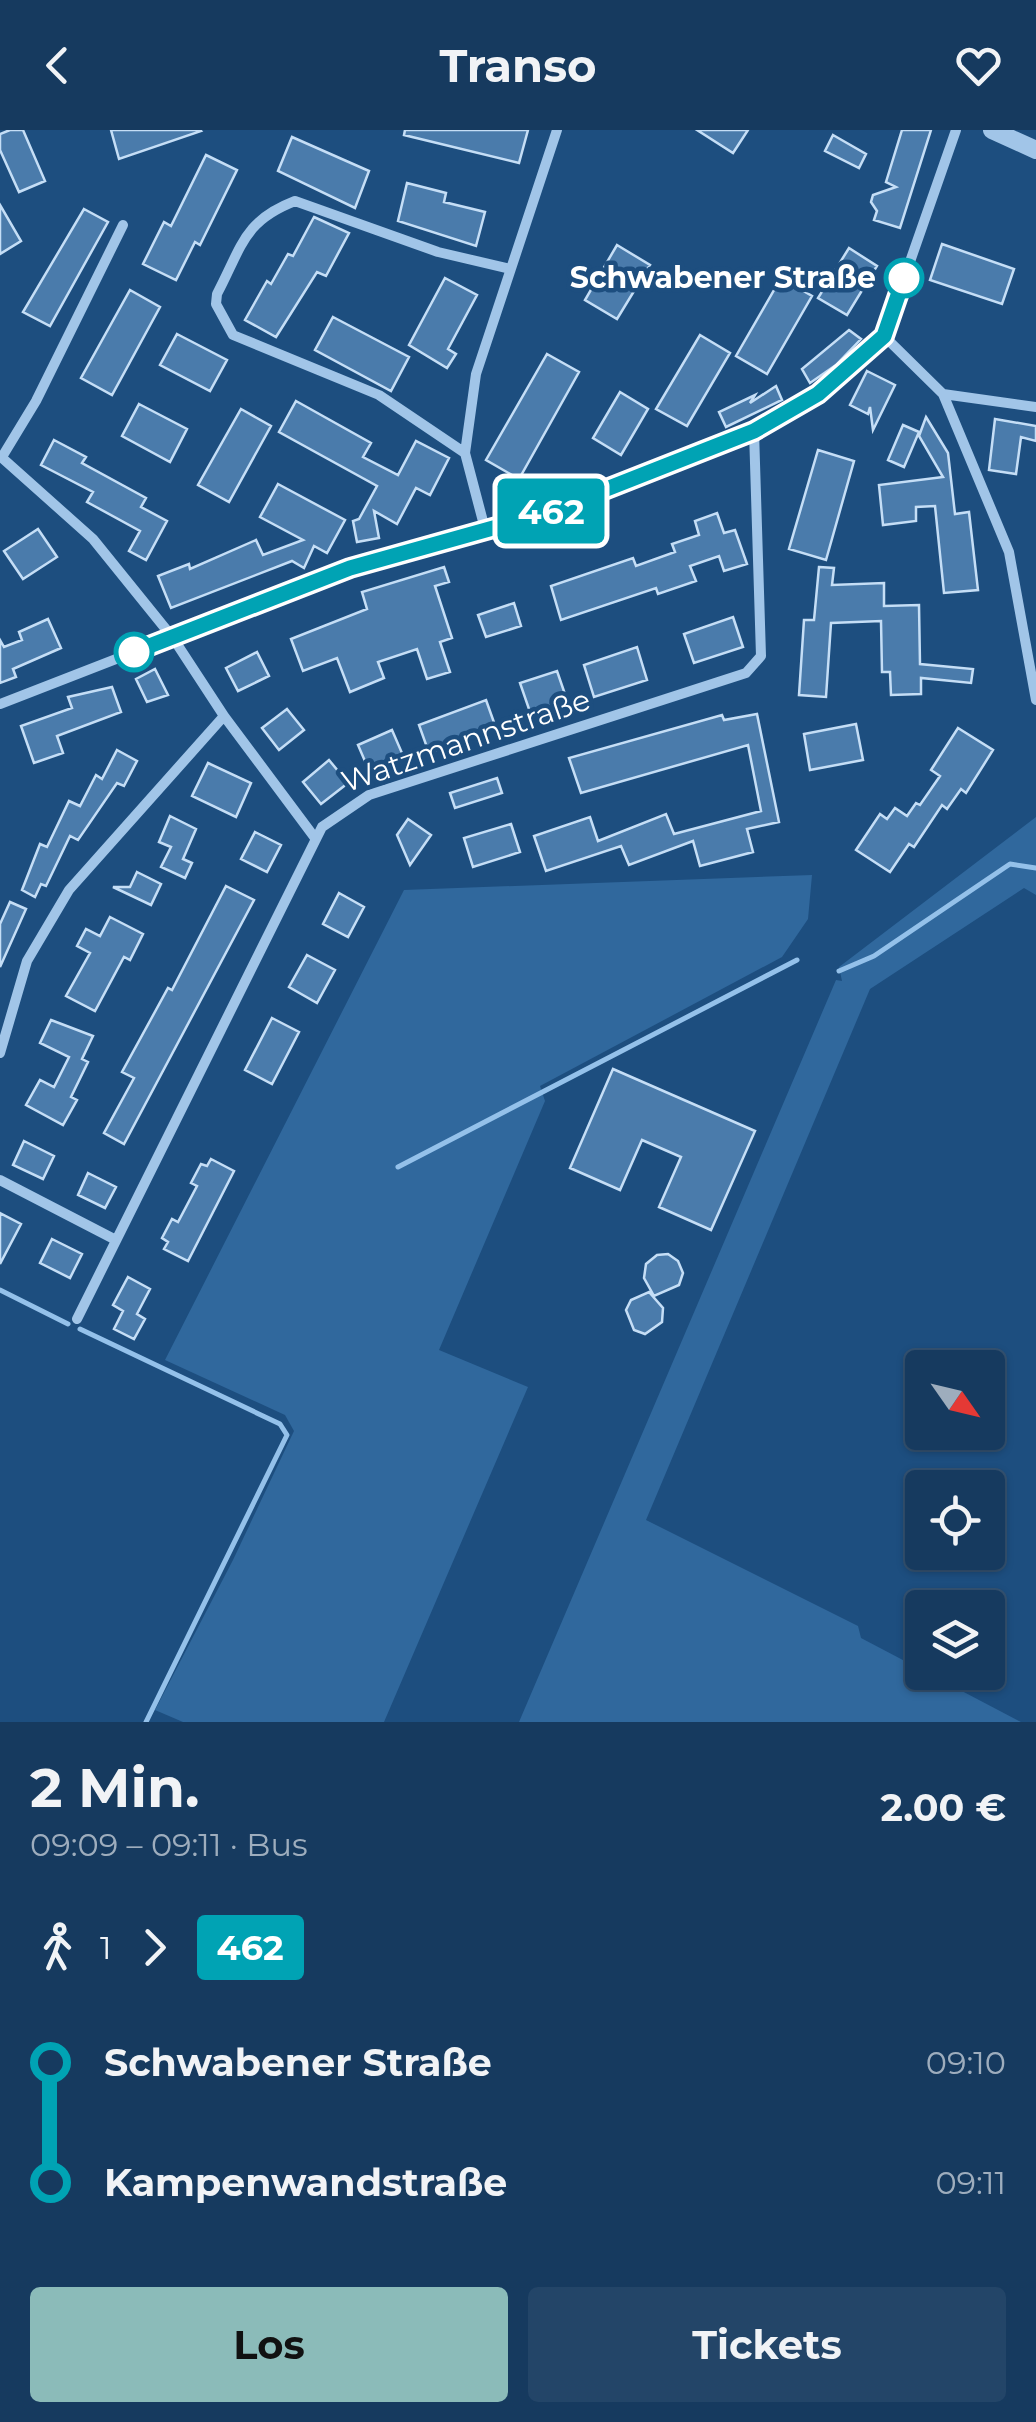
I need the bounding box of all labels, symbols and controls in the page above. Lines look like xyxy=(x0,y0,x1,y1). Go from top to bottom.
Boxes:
icon: back xyxy=(30,38,85,93)
text: Transo xyxy=(439,38,597,93)
icon: heart xyxy=(951,38,1006,93)
place label: Schwabener Straße xyxy=(570,259,876,296)
marker: Schwabener Straße xyxy=(885,259,923,297)
line badge: 462 xyxy=(494,478,608,544)
text: 462 xyxy=(517,490,585,533)
unlabelled marker xyxy=(115,633,153,671)
street label: Watzmannstraße xyxy=(337,681,595,800)
north arrow xyxy=(905,1350,1005,1450)
map controls xyxy=(905,1350,1005,1690)
button: locate xyxy=(905,1470,1005,1570)
button: layers xyxy=(905,1590,1005,1690)
text: 2 Min. xyxy=(30,1754,200,1821)
text: 2.00 € xyxy=(881,1784,1006,1831)
text: 09:09 – 09:11 · Bus xyxy=(30,1825,308,1864)
icon: walk xyxy=(30,1920,85,1975)
icon: forward xyxy=(127,1920,182,1975)
text: 462 xyxy=(217,1926,284,1969)
text: 1 xyxy=(100,1928,112,1967)
text: Schwabener Straße xyxy=(104,2039,492,2086)
text: 09:10 xyxy=(926,2043,1006,2082)
text: Kampenwandstraße xyxy=(104,2159,507,2206)
text: 09:11 xyxy=(935,2163,1006,2202)
button: Los xyxy=(30,2287,508,2402)
button: Tickets xyxy=(528,2287,1006,2402)

